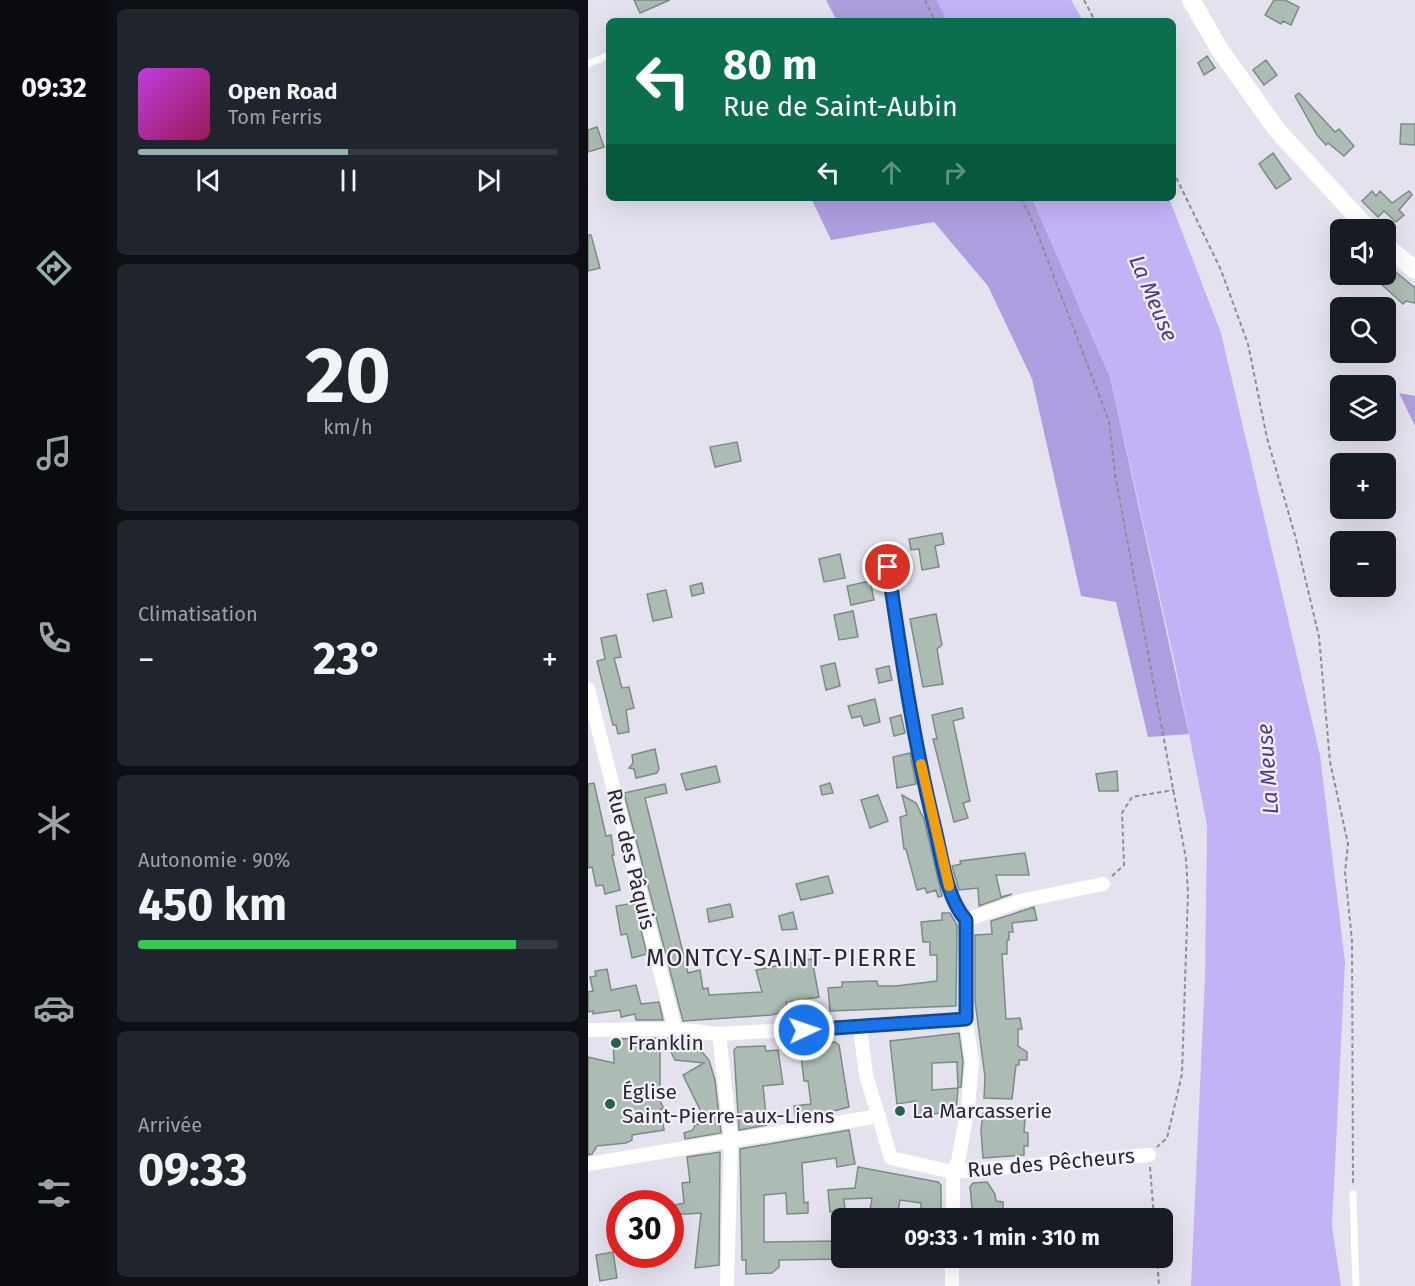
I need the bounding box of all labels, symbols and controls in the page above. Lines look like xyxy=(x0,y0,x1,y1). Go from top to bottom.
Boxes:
text: 80 m xyxy=(723,40,817,90)
icon: left xyxy=(624,42,702,120)
text: 09:32 xyxy=(21,72,87,104)
text: Open Road xyxy=(228,78,338,105)
text: Rue de Saint-Aubin xyxy=(723,91,958,123)
text: Tom Ferris xyxy=(228,105,322,129)
icon: left xyxy=(812,156,845,189)
icon: ahead xyxy=(875,156,908,189)
icon: right xyxy=(938,156,971,189)
icon: previous xyxy=(192,164,225,197)
icon: pause xyxy=(332,164,365,197)
icon: next xyxy=(472,164,505,197)
map controls xyxy=(1330,219,1396,597)
button: sound xyxy=(1330,219,1396,285)
icon: directions xyxy=(33,247,75,289)
water label: La Meuse xyxy=(1123,251,1184,345)
button: search xyxy=(1330,297,1396,363)
text: 20 xyxy=(305,329,391,423)
button: layers xyxy=(1330,375,1396,441)
text: km/h xyxy=(323,415,373,439)
icon: music xyxy=(33,432,75,474)
button: + xyxy=(1330,453,1396,519)
button: − xyxy=(1330,531,1396,597)
pin xyxy=(862,541,913,592)
icon: arrive xyxy=(871,550,904,583)
text: Climatisation xyxy=(138,602,258,626)
icon: phone xyxy=(33,617,75,659)
text: 23° xyxy=(313,632,383,686)
text: − xyxy=(138,640,155,680)
text: + xyxy=(542,640,558,680)
water label: La Meuse xyxy=(1251,723,1284,815)
street label: Rue des Pâquis xyxy=(601,786,661,932)
icon: climate xyxy=(33,802,75,844)
text: Autonomie · 90% xyxy=(138,848,290,872)
text: 450 km xyxy=(138,878,287,932)
district label: MONTCY-SAINT-PIERRE xyxy=(646,944,918,972)
icon: car xyxy=(33,987,75,1029)
position arrow xyxy=(772,998,836,1062)
place label: Franklin xyxy=(628,1030,704,1056)
marker: Franklin xyxy=(609,1036,623,1050)
place label: Église Saint-Pierre-aux-Liens xyxy=(622,1079,835,1129)
marker: Église Saint-Pierre-aux-Liens xyxy=(603,1097,617,1111)
place label: La Marcasserie xyxy=(912,1098,1052,1124)
marker: La Marcasserie xyxy=(893,1104,907,1118)
text: Arrivée xyxy=(138,1113,202,1137)
text: 09:33 xyxy=(138,1143,247,1197)
street label: Rue des Pêcheurs xyxy=(966,1143,1136,1183)
icon: filters xyxy=(33,1172,75,1214)
speed limit sign: 30 xyxy=(606,1190,684,1268)
text: 09:33 · 1 min · 310 m xyxy=(904,1224,1100,1251)

